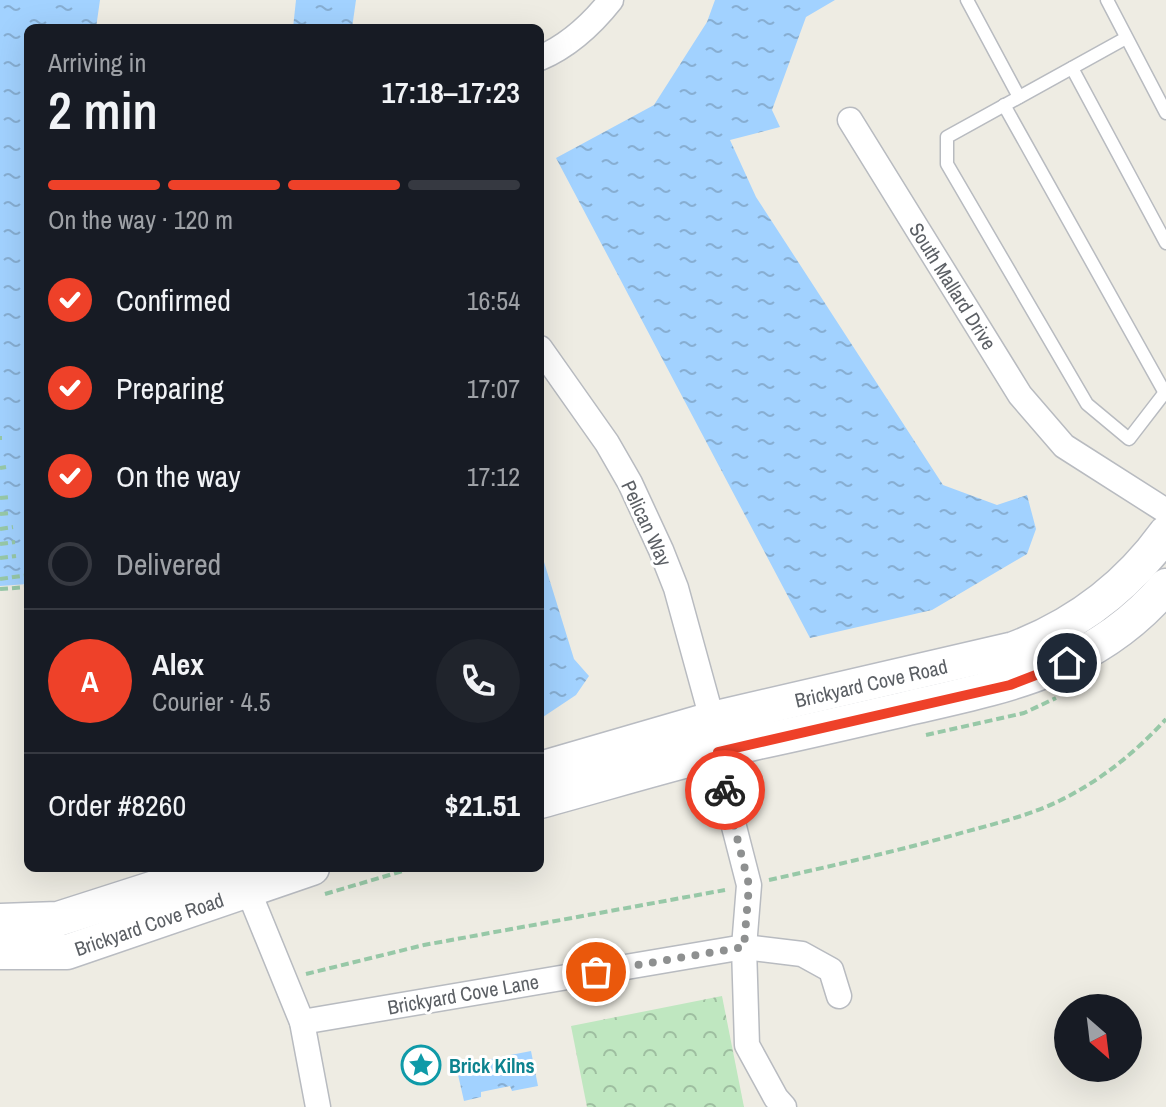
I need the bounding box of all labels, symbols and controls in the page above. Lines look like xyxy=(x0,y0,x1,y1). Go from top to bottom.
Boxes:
text: Arriving in xyxy=(48,45,146,80)
text: 17:18–17:23 xyxy=(381,72,520,112)
text: 2 min xyxy=(48,75,158,145)
text: On the way · 120 m xyxy=(48,202,233,237)
street label: South Mallard Drive xyxy=(903,217,1003,355)
icon: check xyxy=(48,278,92,322)
text: Confirmed xyxy=(116,280,231,320)
text: 16:54 xyxy=(467,283,520,318)
icon: check xyxy=(48,366,92,410)
text: Preparing xyxy=(116,368,224,408)
text: 17:07 xyxy=(467,371,520,406)
icon: check xyxy=(48,454,92,498)
text: On the way xyxy=(116,456,240,496)
text: 17:12 xyxy=(467,459,520,494)
street label: Pelican Way xyxy=(615,476,679,571)
text: Delivered xyxy=(116,544,221,584)
pin xyxy=(1033,629,1101,697)
button: phone xyxy=(436,639,520,723)
icon: home xyxy=(1045,641,1089,685)
text: Alex xyxy=(152,644,204,684)
street label: Brickyard Cove Road xyxy=(792,652,950,714)
text: A xyxy=(81,661,99,701)
text: Courier · 4.5 xyxy=(152,684,271,719)
courier xyxy=(685,750,765,830)
icon: bike xyxy=(703,768,747,812)
text: Order #8260 xyxy=(48,785,186,825)
text: $21.51 xyxy=(445,785,520,825)
street label: Brickyard Cove Road xyxy=(71,886,227,962)
pin xyxy=(562,938,630,1006)
icon: bag xyxy=(574,950,618,994)
street label: Brickyard Cove Lane xyxy=(385,967,541,1021)
north arrow xyxy=(1054,994,1142,1082)
map controls xyxy=(1054,994,1142,1082)
place icon: Brick Kilns xyxy=(400,1044,442,1086)
place label: Brick Kilns xyxy=(449,1052,535,1079)

